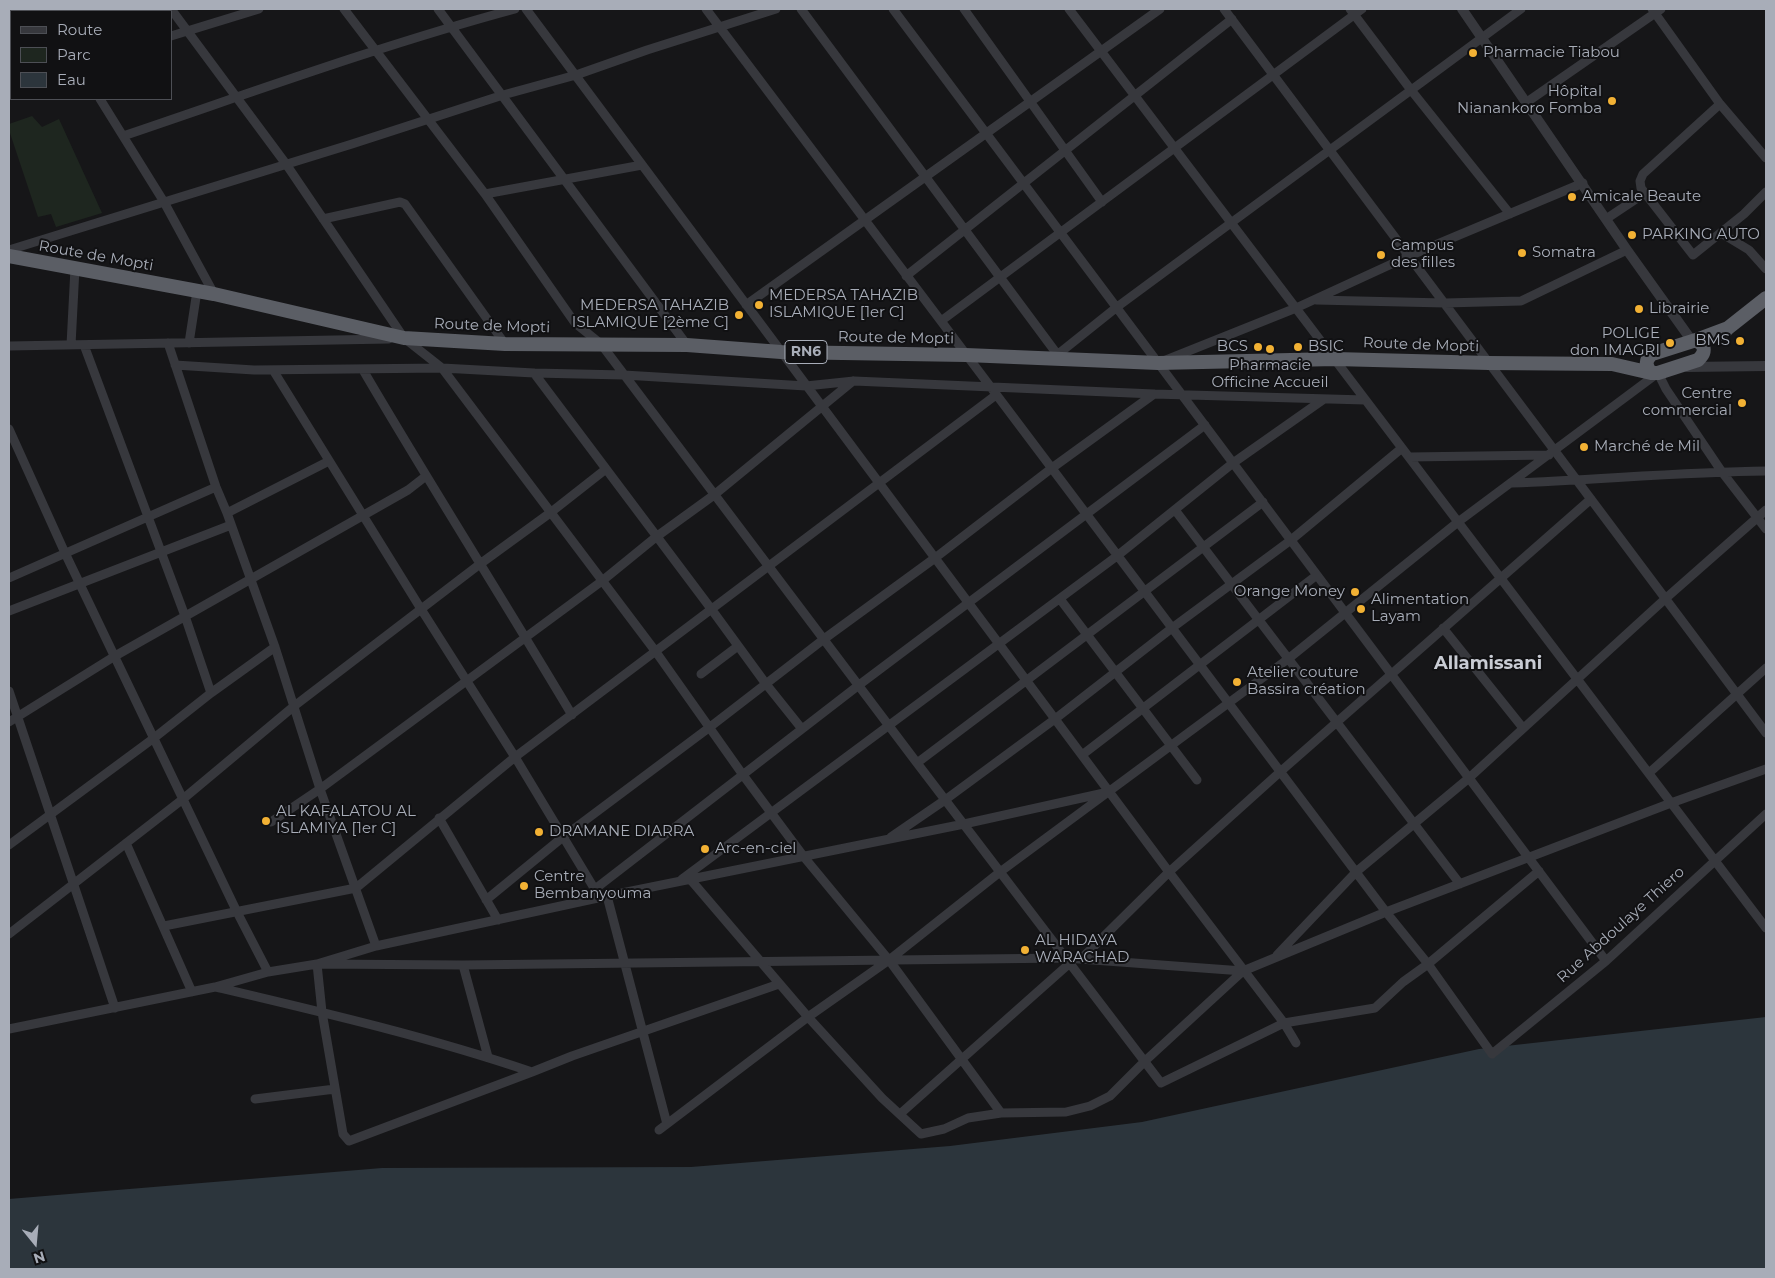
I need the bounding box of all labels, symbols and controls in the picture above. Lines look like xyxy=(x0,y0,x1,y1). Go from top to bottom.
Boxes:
legend xyxy=(10,10,172,100)
text: Route xyxy=(57,20,102,39)
place label: Pharmacie Tiabou xyxy=(1483,44,1620,62)
text: Parc xyxy=(57,45,91,64)
marker: Pharmacie Tiabou xyxy=(1467,47,1479,59)
text: Eau xyxy=(57,70,86,89)
place label: Hôpital Nianankoro Fomba xyxy=(1457,83,1602,118)
marker: Hôpital Nianankoro Fomba xyxy=(1606,95,1618,107)
place label: Amicale Beaute xyxy=(1582,188,1701,206)
marker: Amicale Beaute xyxy=(1566,191,1578,203)
place label: PARKING AUTO xyxy=(1642,226,1760,244)
marker: PARKING AUTO xyxy=(1626,229,1638,241)
street label: Route de Mopti xyxy=(37,237,155,275)
place label: Campus des filles xyxy=(1391,237,1455,272)
place label: Somatra xyxy=(1532,244,1596,262)
marker: Somatra xyxy=(1516,247,1528,259)
marker: Campus des filles xyxy=(1375,249,1387,261)
place label: MEDERSA TAHAZIB ISLAMIQUE [1er C] xyxy=(769,287,918,322)
place label: MEDERSA TAHAZIB ISLAMIQUE [2ème C] xyxy=(572,297,729,332)
marker: MEDERSA TAHAZIB ISLAMIQUE [1er C] xyxy=(753,299,765,311)
place label: Librairie xyxy=(1649,300,1709,318)
marker: Librairie xyxy=(1633,303,1645,315)
marker: MEDERSA TAHAZIB ISLAMIQUE [2ème C] xyxy=(733,309,745,321)
street label: Route de Mopti xyxy=(434,315,550,337)
place label: POLIGE don IMAGRI xyxy=(1570,325,1660,360)
street label: Route de Mopti xyxy=(838,328,954,348)
place label: BMS xyxy=(1695,332,1730,350)
street label: Route de Mopti xyxy=(1363,334,1479,356)
marker: BMS xyxy=(1734,335,1746,347)
marker: POLIGE don IMAGRI xyxy=(1664,337,1676,349)
place label: BCS xyxy=(1217,338,1248,356)
place label: BSIC xyxy=(1308,338,1344,356)
road number: RN6 xyxy=(785,341,827,364)
marker: BCS xyxy=(1252,341,1264,353)
marker: BSIC xyxy=(1292,341,1304,353)
marker: Pharmacie Officine Accueil xyxy=(1264,343,1276,355)
place label: Pharmacie Officine Accueil xyxy=(1212,357,1328,392)
place label: Centre commercial xyxy=(1642,385,1732,420)
marker: Centre commercial xyxy=(1736,397,1748,409)
place label: Marché de Mil xyxy=(1594,438,1700,456)
marker: Marché de Mil xyxy=(1578,441,1590,453)
place label: Orange Money xyxy=(1234,583,1345,601)
marker: Orange Money xyxy=(1349,586,1361,598)
place label: Alimentation Layam xyxy=(1371,591,1469,626)
marker: Alimentation Layam xyxy=(1355,603,1367,615)
district label: Allamissani xyxy=(1434,653,1542,675)
place label: Atelier couture Bassira création xyxy=(1247,664,1366,699)
marker: Atelier couture Bassira création xyxy=(1231,676,1243,688)
place label: AL KAFALATOU AL ISLAMIYA [1er C] xyxy=(276,803,416,838)
marker: AL KAFALATOU AL ISLAMIYA [1er C] xyxy=(260,815,272,827)
place label: DRAMANE DIARRA xyxy=(549,823,694,841)
marker: DRAMANE DIARRA xyxy=(533,826,545,838)
place label: Arc-en-ciel xyxy=(715,840,796,858)
marker: Arc-en-ciel xyxy=(699,843,711,855)
street label: Rue Abdoulaye Thiero xyxy=(1554,863,1688,987)
place label: Centre Bembanyouma xyxy=(534,868,651,903)
marker: Centre Bembanyouma xyxy=(518,880,530,892)
place label: AL HIDAYA WARACHAD xyxy=(1035,932,1129,967)
marker: AL HIDAYA WARACHAD xyxy=(1019,944,1031,956)
north arrow xyxy=(10,1218,60,1268)
text: N xyxy=(31,1247,47,1268)

